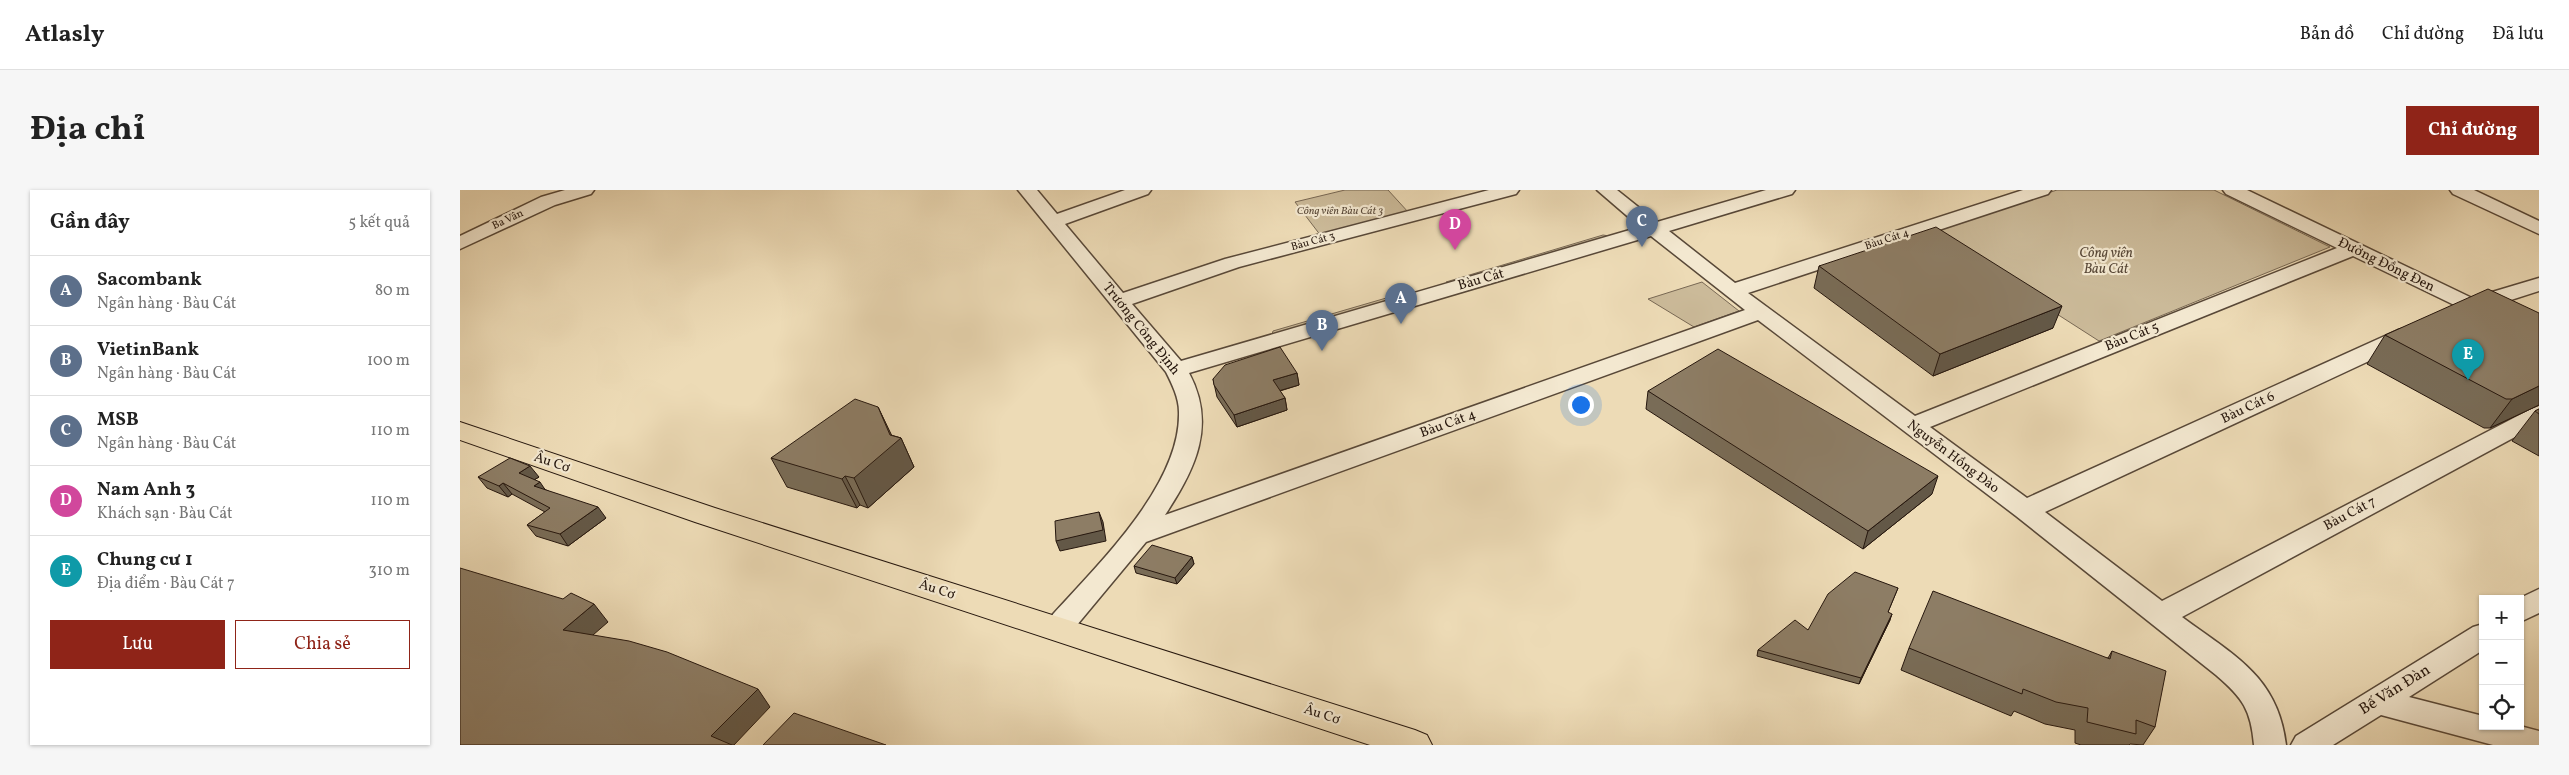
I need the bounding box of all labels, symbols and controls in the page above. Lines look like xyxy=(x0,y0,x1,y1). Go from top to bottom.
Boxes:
text: Atlasly xyxy=(25,18,104,52)
text: Bản đồ xyxy=(2300,22,2354,47)
text: Chỉ đường xyxy=(2382,22,2464,47)
text: Đã lưu xyxy=(2492,22,2544,47)
text: Địa chỉ xyxy=(30,106,145,154)
button: Chỉ đường xyxy=(2406,106,2539,155)
park label: Công viên Bàu Cát 3 xyxy=(1297,204,1383,219)
street label: Ba Vân xyxy=(490,206,527,234)
pin: C xyxy=(1626,206,1658,247)
text: Gần đây xyxy=(50,208,130,237)
pin: D xyxy=(1439,209,1471,250)
text: 5 kết quả xyxy=(348,212,410,234)
street label: Bàu Cát 4 xyxy=(1863,226,1912,254)
street label: Bàu Cát 3 xyxy=(1289,229,1337,255)
street label: Đường Đồng Đen xyxy=(2334,233,2438,297)
park label: Công viên Bàu Cát xyxy=(2079,244,2133,279)
street label: Bàu Cát xyxy=(1456,264,1506,296)
text: Sacombank xyxy=(97,267,202,293)
street label: Trương Công Định xyxy=(1098,279,1184,379)
text: A xyxy=(60,280,72,302)
text: 80 m xyxy=(375,280,410,302)
pin: A xyxy=(1385,283,1417,324)
text: Ngân hàng · Bàu Cát xyxy=(97,293,237,315)
pin: B xyxy=(1306,310,1338,351)
street label: Bàu Cát 5 xyxy=(2102,318,2162,356)
text: VietinBank xyxy=(97,337,199,363)
pin: E xyxy=(2452,339,2484,380)
text: B xyxy=(61,350,71,372)
text: 100 m xyxy=(367,350,410,372)
text: Ngân hàng · Bàu Cát xyxy=(97,363,237,385)
street label: Bàu Cát 6 xyxy=(2218,387,2278,429)
your location xyxy=(1568,392,1594,418)
street label: Bàu Cát 4 xyxy=(1417,405,1479,443)
text: MSB xyxy=(97,407,139,433)
street label: Nguyễn Hồng Đào xyxy=(1903,416,2003,498)
text: C xyxy=(61,420,71,442)
text: 110 m xyxy=(371,420,410,442)
text: Ngân hàng · Bàu Cát xyxy=(97,433,237,455)
street label: Âu Cơ xyxy=(531,448,573,478)
text: Nam Anh 3 xyxy=(97,477,195,503)
text: D xyxy=(60,490,72,512)
text: 110 m xyxy=(371,490,410,512)
street label: Bàu Cát 7 xyxy=(2320,492,2380,536)
text: Khách sạn · Bàu Cát xyxy=(97,503,233,525)
text: Chung cư 1 xyxy=(97,547,193,573)
text: E xyxy=(61,560,71,582)
text: 310 m xyxy=(369,560,410,582)
text: Địa điểm · Bàu Cát 7 xyxy=(97,573,235,595)
street label: Âu Cơ xyxy=(916,575,958,605)
map controls xyxy=(2479,595,2524,730)
button: + xyxy=(2479,595,2524,640)
button: Lưu xyxy=(50,620,225,669)
button: Chia sẻ xyxy=(235,620,410,669)
button: − xyxy=(2479,640,2524,685)
street label: Bế Văn Đàn xyxy=(2355,659,2435,721)
button: locate xyxy=(2479,685,2524,730)
street label: Âu Cơ xyxy=(1301,700,1343,730)

